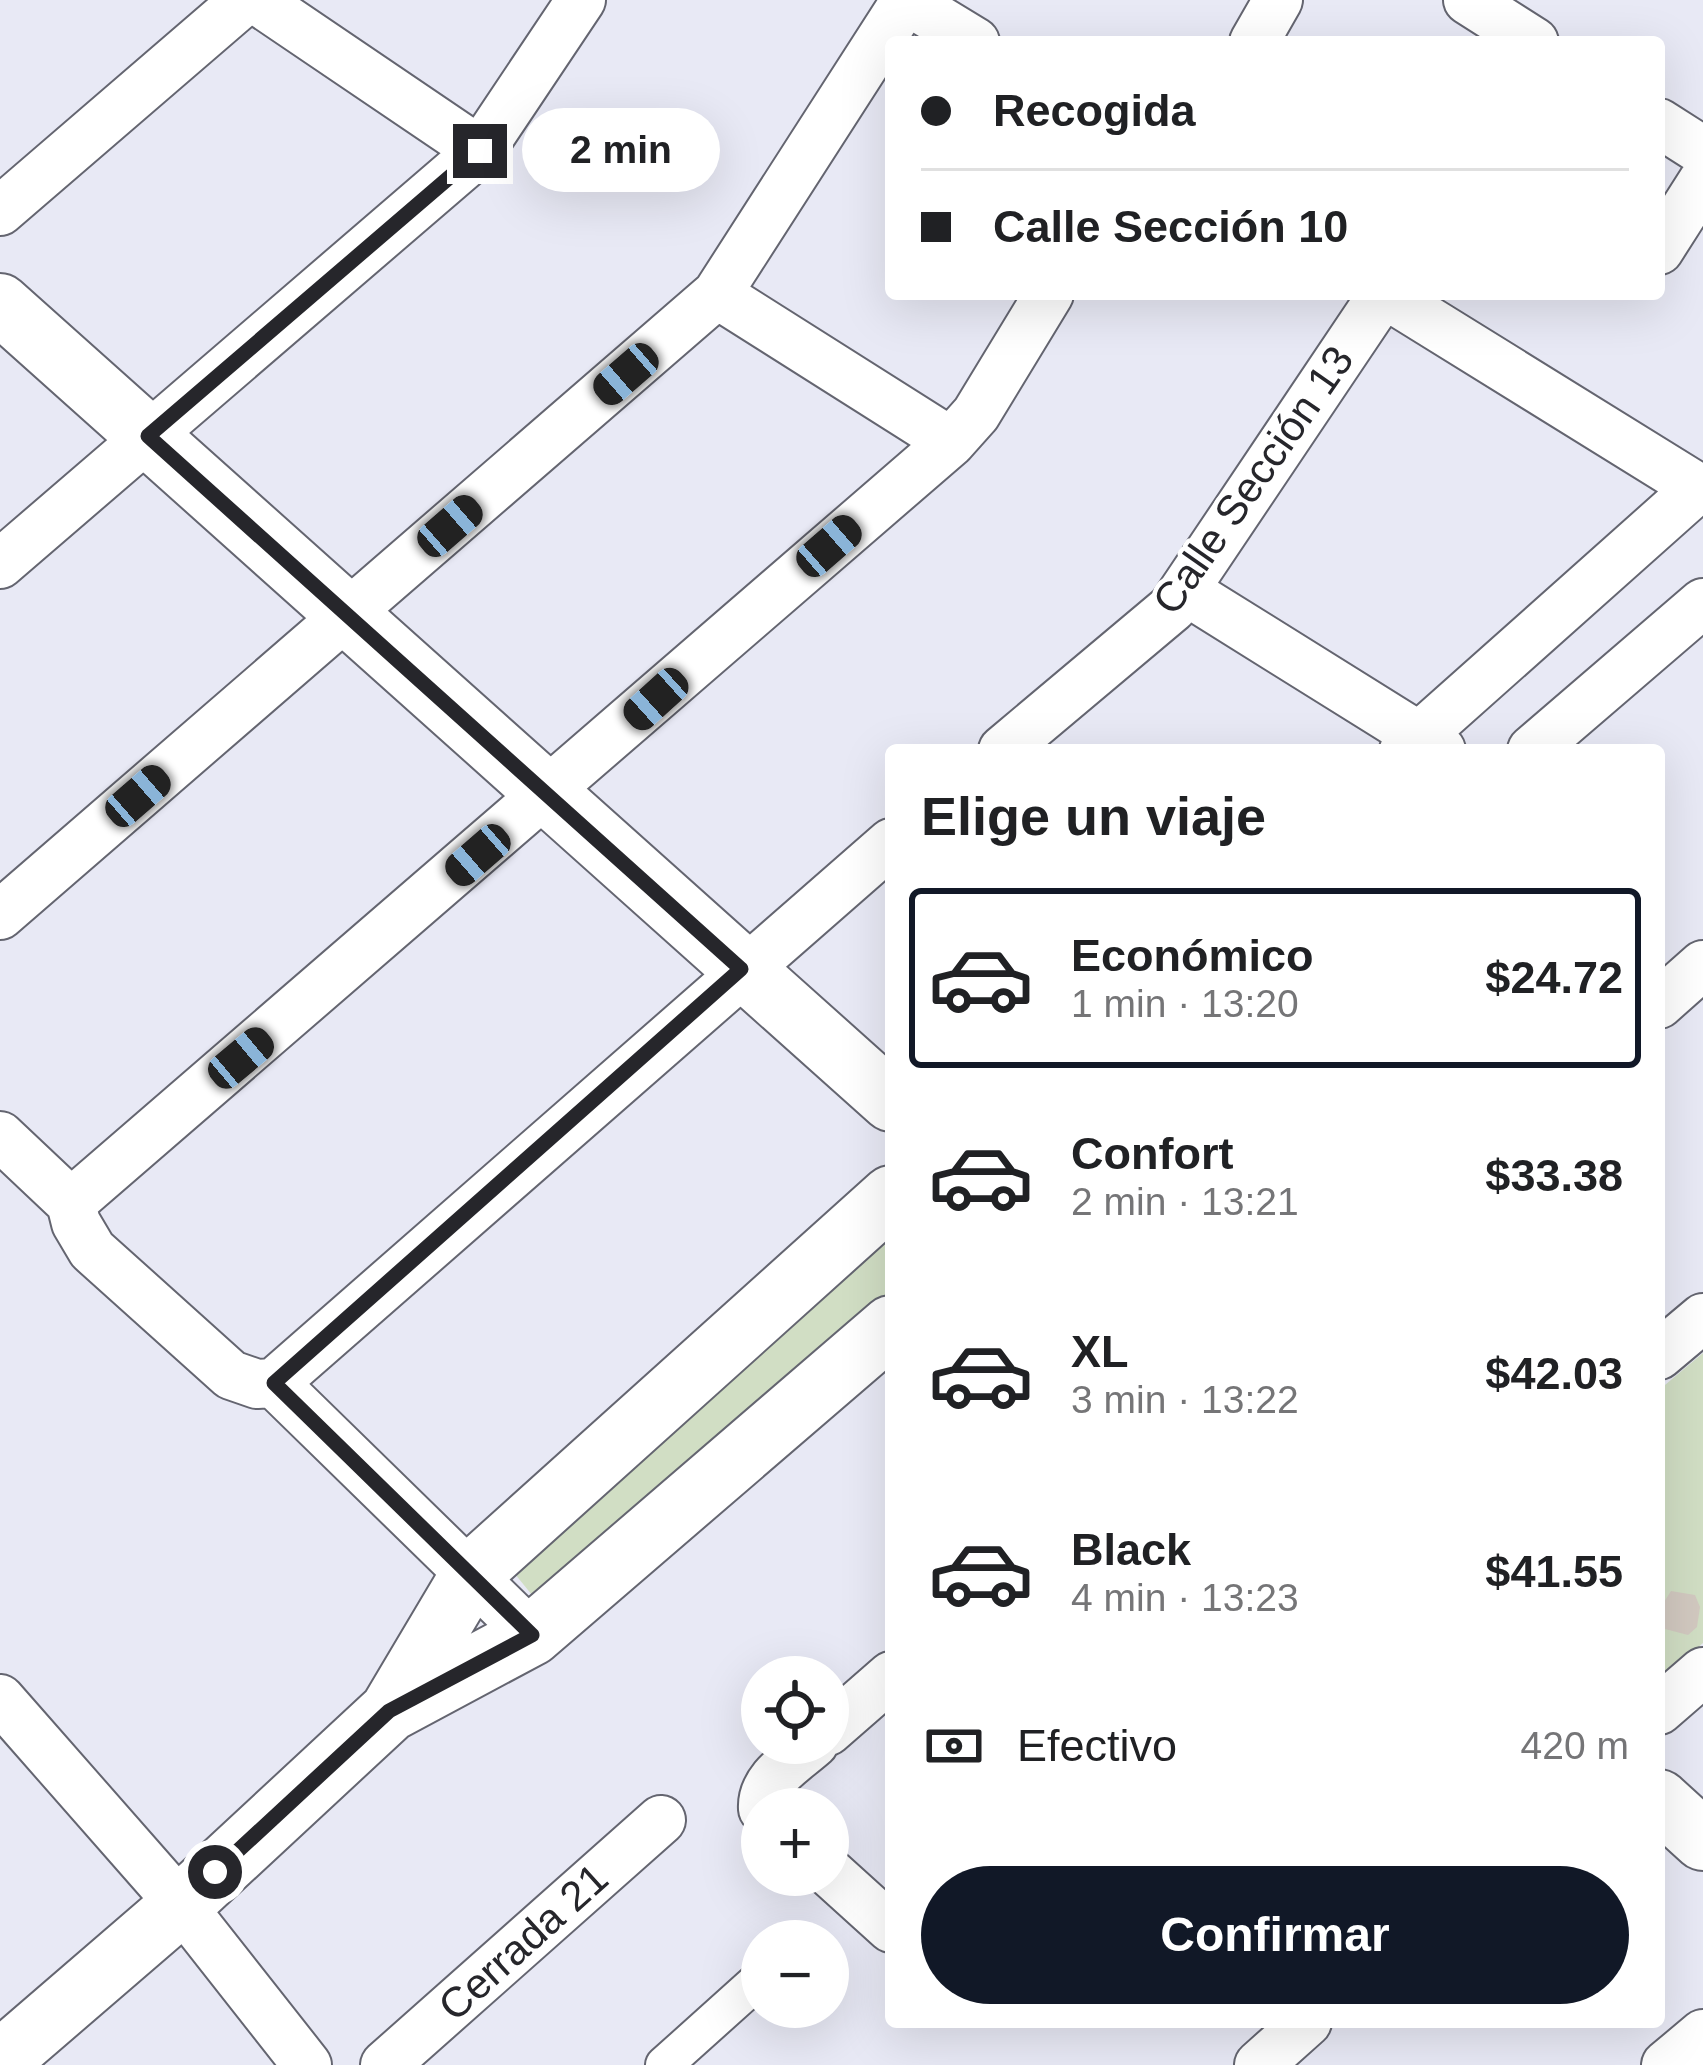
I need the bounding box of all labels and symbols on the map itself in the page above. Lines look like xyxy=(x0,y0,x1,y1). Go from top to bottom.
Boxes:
callout: 2 min xyxy=(522,109,720,193)
route end xyxy=(453,124,507,178)
car xyxy=(587,337,665,411)
street label: Calle Sección 13 xyxy=(1143,337,1363,623)
car xyxy=(411,489,489,563)
car xyxy=(790,509,868,583)
car xyxy=(617,662,695,736)
car xyxy=(99,759,177,833)
car xyxy=(439,818,517,892)
car xyxy=(202,1021,280,1095)
route start xyxy=(188,1845,242,1899)
street label: Cerrada 21 xyxy=(429,1854,617,2030)

